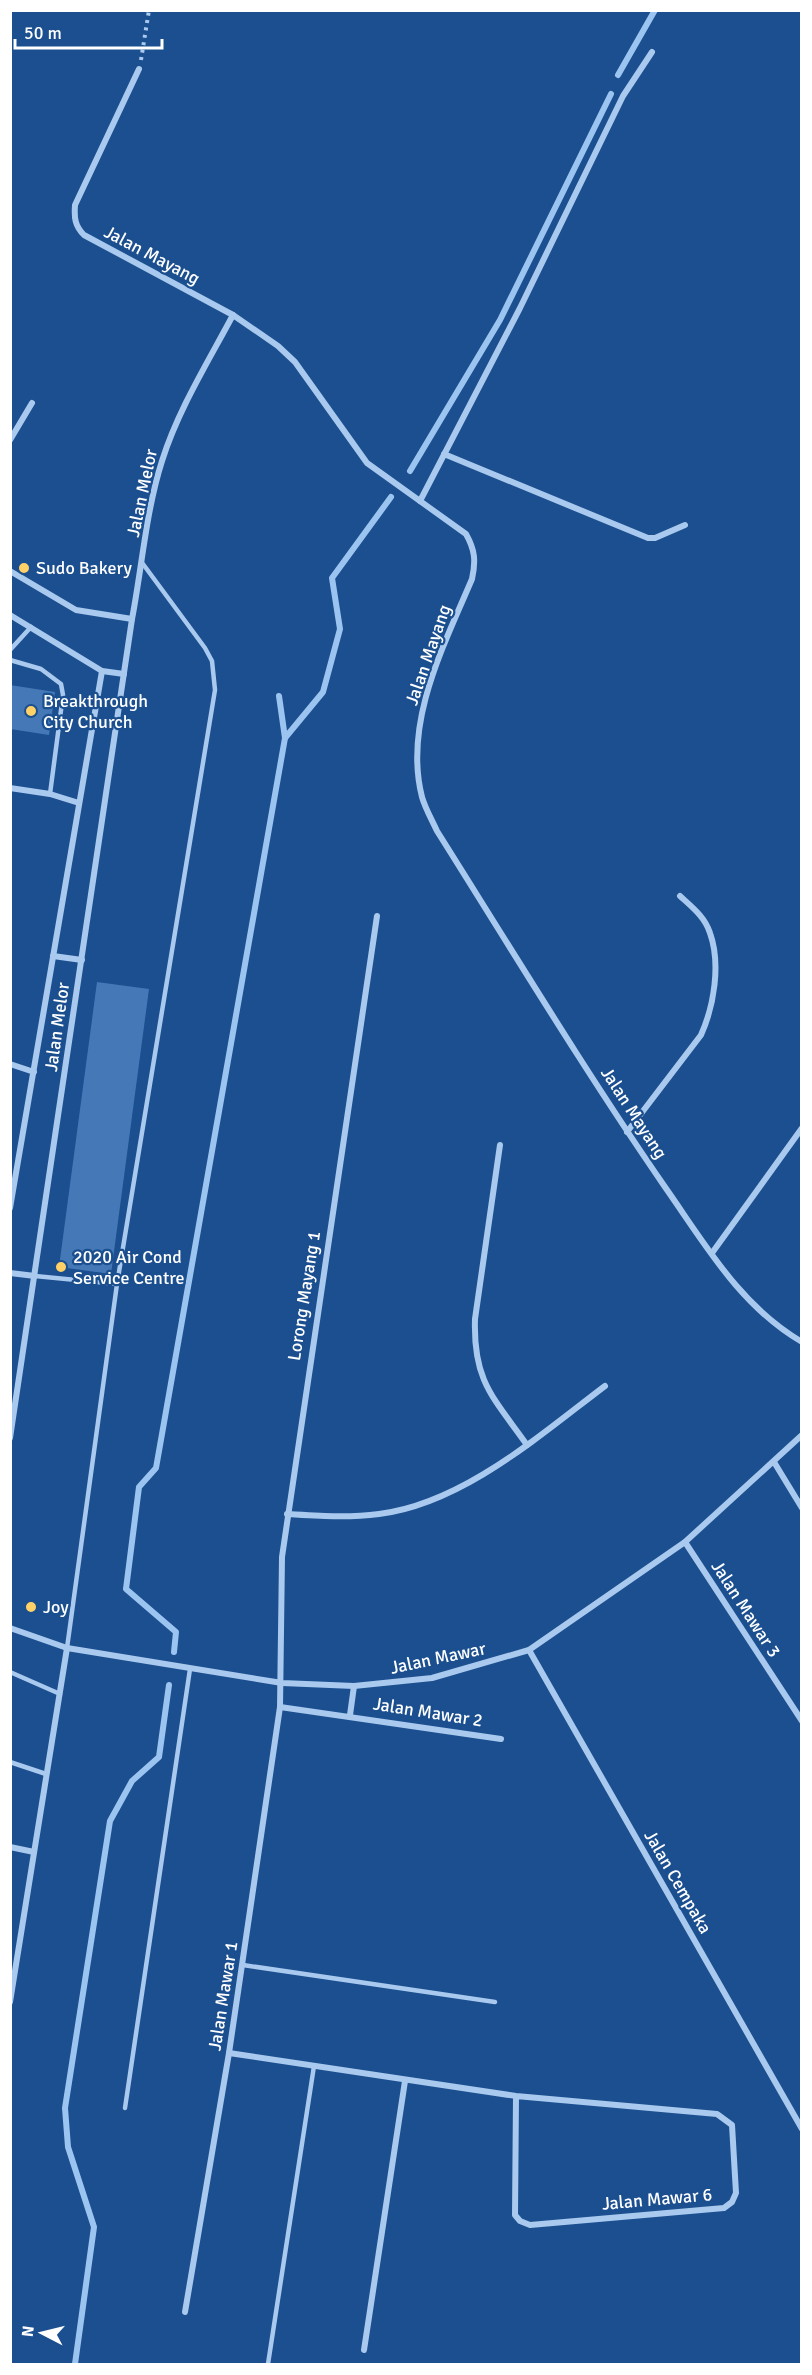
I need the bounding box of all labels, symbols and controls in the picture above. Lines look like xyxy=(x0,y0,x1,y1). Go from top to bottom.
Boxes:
scale bar xyxy=(15,12,162,50)
text: 50 m xyxy=(24,22,62,44)
street label: Jalan Mayang xyxy=(100,221,204,289)
street label: Jalan Melor xyxy=(122,447,162,539)
place label: Sudo Bakery xyxy=(36,557,132,579)
marker: Sudo Bakery xyxy=(17,561,31,575)
street label: Jalan Mayang xyxy=(401,602,455,708)
place label: Breakthrough City Church xyxy=(43,690,148,733)
marker: Breakthrough City Church xyxy=(24,704,38,718)
street label: Jalan Melor xyxy=(40,981,74,1073)
street label: Jalan Mayang xyxy=(596,1063,672,1163)
street label: Lorong Mayang 1 xyxy=(283,1230,325,1362)
place label: 2020 Air Cond Service Centre xyxy=(73,1246,185,1289)
marker: 2020 Air Cond Service Centre xyxy=(54,1260,68,1274)
street label: Jalan Mawar 3 xyxy=(707,1557,785,1661)
place label: Joy xyxy=(43,1596,69,1618)
marker: Joy xyxy=(24,1600,38,1614)
street label: Jalan Mawar xyxy=(388,1637,488,1679)
street label: Jalan Mawar 2 xyxy=(372,1692,484,1732)
street label: Jalan Cempaka xyxy=(640,1826,716,1938)
street label: Jalan Mawar 1 xyxy=(203,1940,243,2052)
street label: Jalan Mawar 6 xyxy=(601,2183,713,2215)
north arrow xyxy=(12,2303,72,2363)
text: N xyxy=(18,2325,39,2338)

